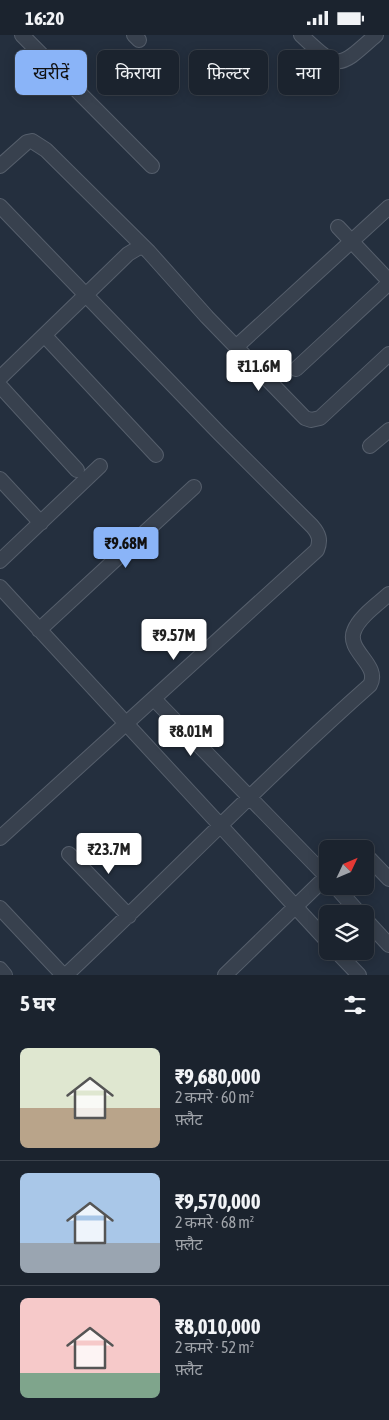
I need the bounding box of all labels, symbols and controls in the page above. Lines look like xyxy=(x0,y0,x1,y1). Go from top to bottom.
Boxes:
text: 16:20 xyxy=(25,7,64,29)
chip: खरीदें xyxy=(15,50,87,95)
chip: किराया xyxy=(97,50,179,95)
chip: फ़िल्टर xyxy=(189,50,268,95)
chip: नया xyxy=(278,50,339,95)
pin: ₹11.6M xyxy=(218,349,300,392)
text: ₹11.6M xyxy=(237,357,281,375)
pin: ₹9.68M xyxy=(85,527,167,569)
text: ₹9.68M xyxy=(104,534,148,552)
pin: ₹9.57M xyxy=(133,619,215,661)
text: ₹9.57M xyxy=(152,626,196,644)
pin: ₹8.01M xyxy=(150,715,232,757)
text: ₹8.01M xyxy=(169,722,213,740)
pin: ₹23.7M xyxy=(68,833,150,875)
text: ₹23.7M xyxy=(87,840,131,858)
north arrow xyxy=(319,840,374,895)
map controls xyxy=(319,840,374,960)
button: layers xyxy=(319,905,374,960)
text: 5 घर xyxy=(20,991,56,1015)
icon: filters xyxy=(341,991,369,1019)
text: ₹9,680,000 xyxy=(175,1064,261,1088)
icon: home xyxy=(60,1068,120,1128)
text: 2 कमरे · 60 m² xyxy=(175,1088,254,1106)
text: फ़्लैट xyxy=(175,1110,203,1128)
text: ₹9,570,000 xyxy=(175,1189,261,1213)
icon: home xyxy=(60,1193,120,1253)
text: 2 कमरे · 68 m² xyxy=(175,1213,254,1231)
text: फ़्लैट xyxy=(175,1235,203,1253)
text: ₹8,010,000 xyxy=(175,1314,261,1338)
icon: home xyxy=(60,1318,120,1378)
text: 2 कमरे · 52 m² xyxy=(175,1338,254,1356)
text: फ़्लैट xyxy=(175,1360,203,1378)

